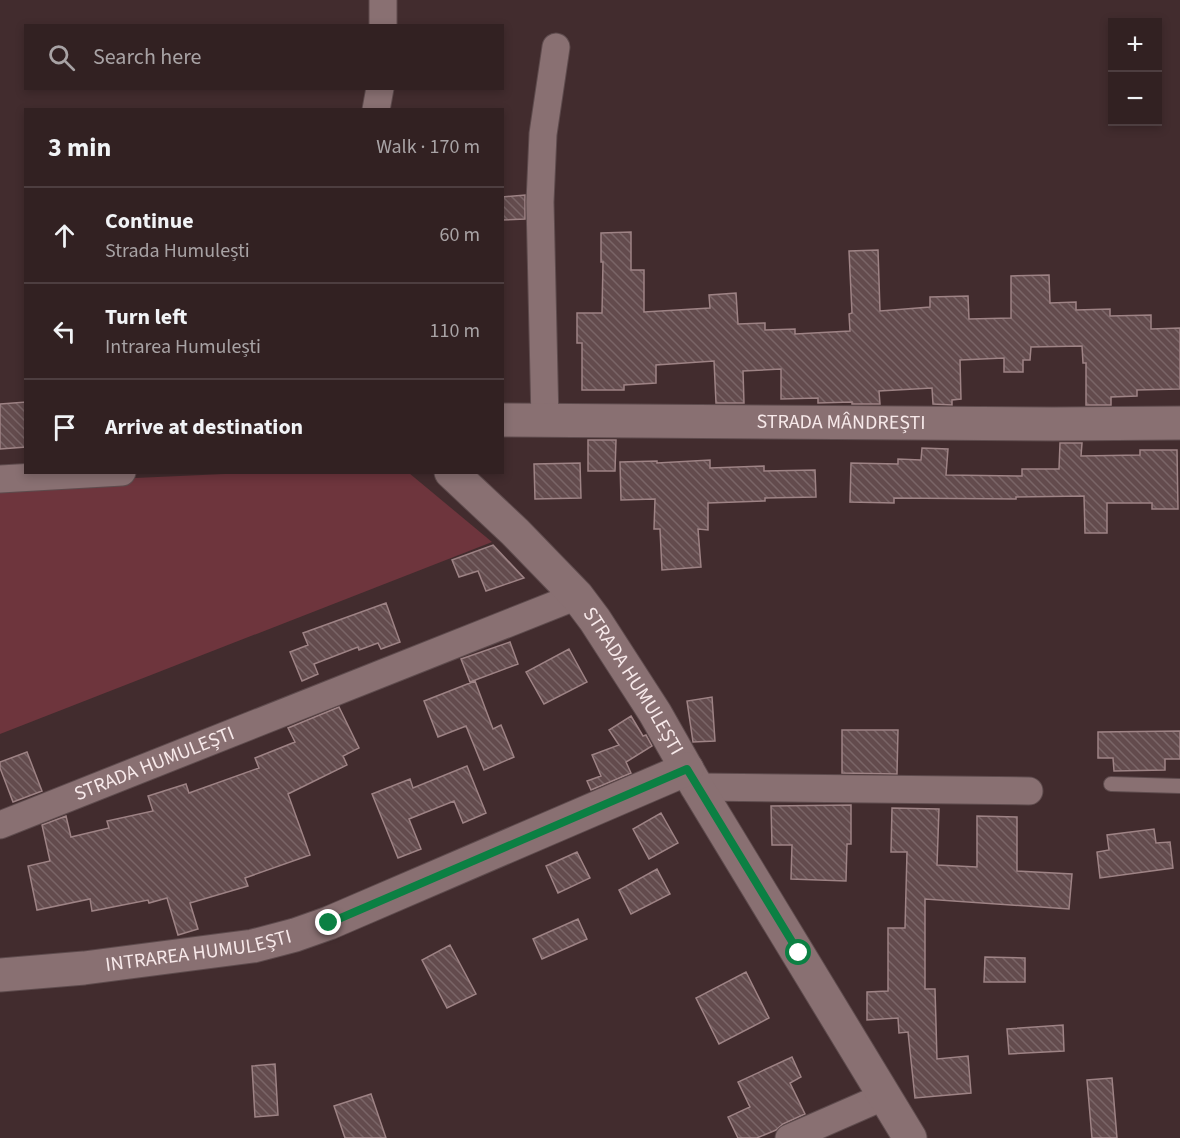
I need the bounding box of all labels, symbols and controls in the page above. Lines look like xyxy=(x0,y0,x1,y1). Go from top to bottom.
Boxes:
map controls xyxy=(1108,18,1162,126)
button: + xyxy=(1108,18,1162,72)
search box xyxy=(24,24,504,90)
icon: search xyxy=(45,41,78,74)
text: Search here xyxy=(93,41,201,73)
button: − xyxy=(1108,72,1162,126)
text: 3 min xyxy=(48,129,111,166)
text: Walk · 170 m xyxy=(376,133,480,161)
text: Continue xyxy=(105,205,194,237)
icon: ahead xyxy=(48,219,81,252)
text: 60 m xyxy=(440,221,480,249)
text: Strada Humulești xyxy=(105,237,250,265)
text: Turn left xyxy=(105,301,187,333)
icon: left xyxy=(48,315,81,348)
text: 110 m xyxy=(430,317,480,345)
text: Intrarea Humulești xyxy=(105,333,261,361)
street label: STRADA MÂNDREȘTI xyxy=(756,408,926,437)
icon: arrive xyxy=(48,411,81,444)
text: Arrive at destination xyxy=(105,411,303,443)
street label: STRADA HUMULEȘTI xyxy=(576,601,690,760)
street label: STRADA HUMULEȘTI xyxy=(70,719,239,808)
route end xyxy=(315,909,341,935)
street label: INTRAREA HUMULEȘTI xyxy=(104,923,295,979)
route start xyxy=(785,939,811,965)

